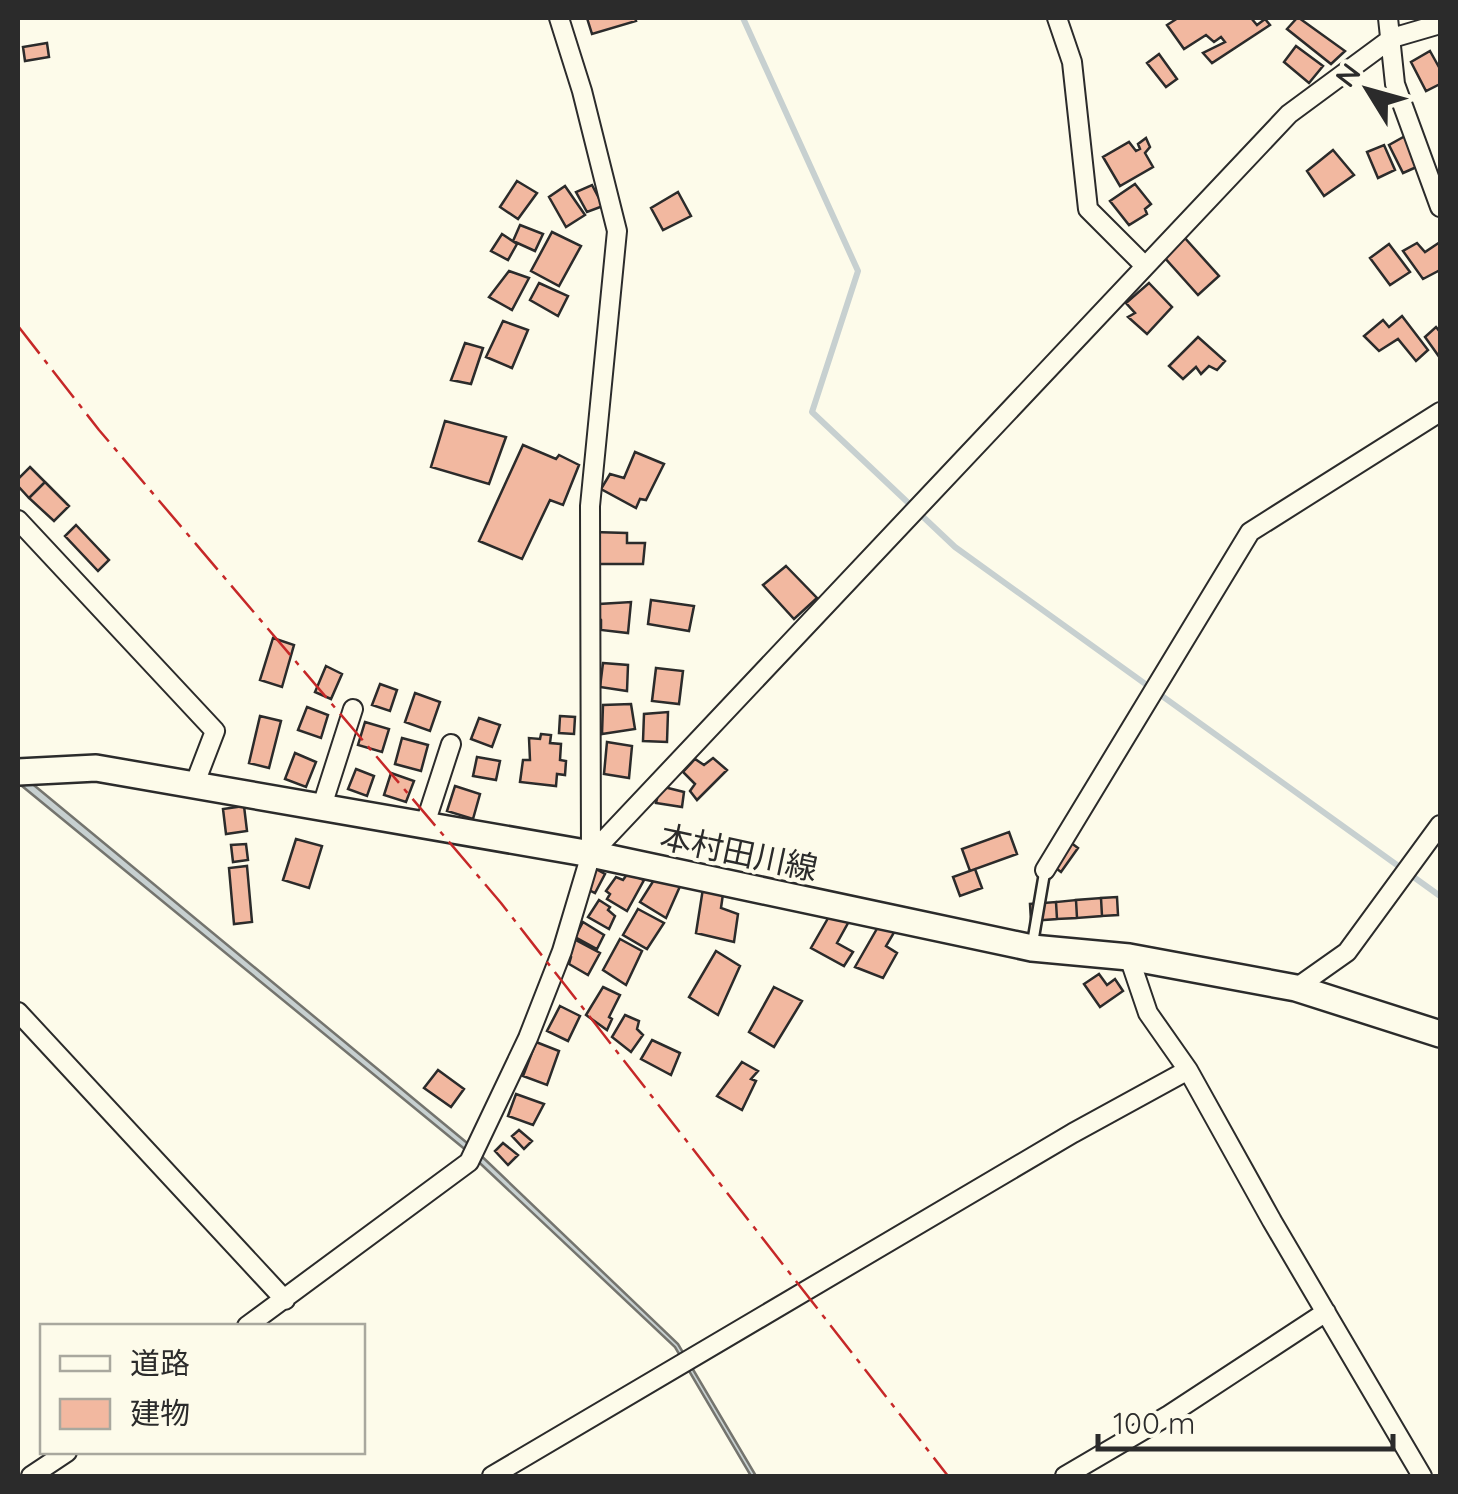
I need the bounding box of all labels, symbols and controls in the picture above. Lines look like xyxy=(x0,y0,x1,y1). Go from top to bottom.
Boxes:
north arrow xyxy=(1318,40,1418,140)
text: N xyxy=(1327,56,1368,93)
street label: 本村田川線 xyxy=(657,816,821,888)
legend xyxy=(40,1324,365,1454)
text: 道路 xyxy=(130,1344,190,1382)
scale bar xyxy=(1098,1389,1393,1451)
text: 建物 xyxy=(130,1394,190,1432)
text: 100 m xyxy=(1113,1404,1195,1442)

